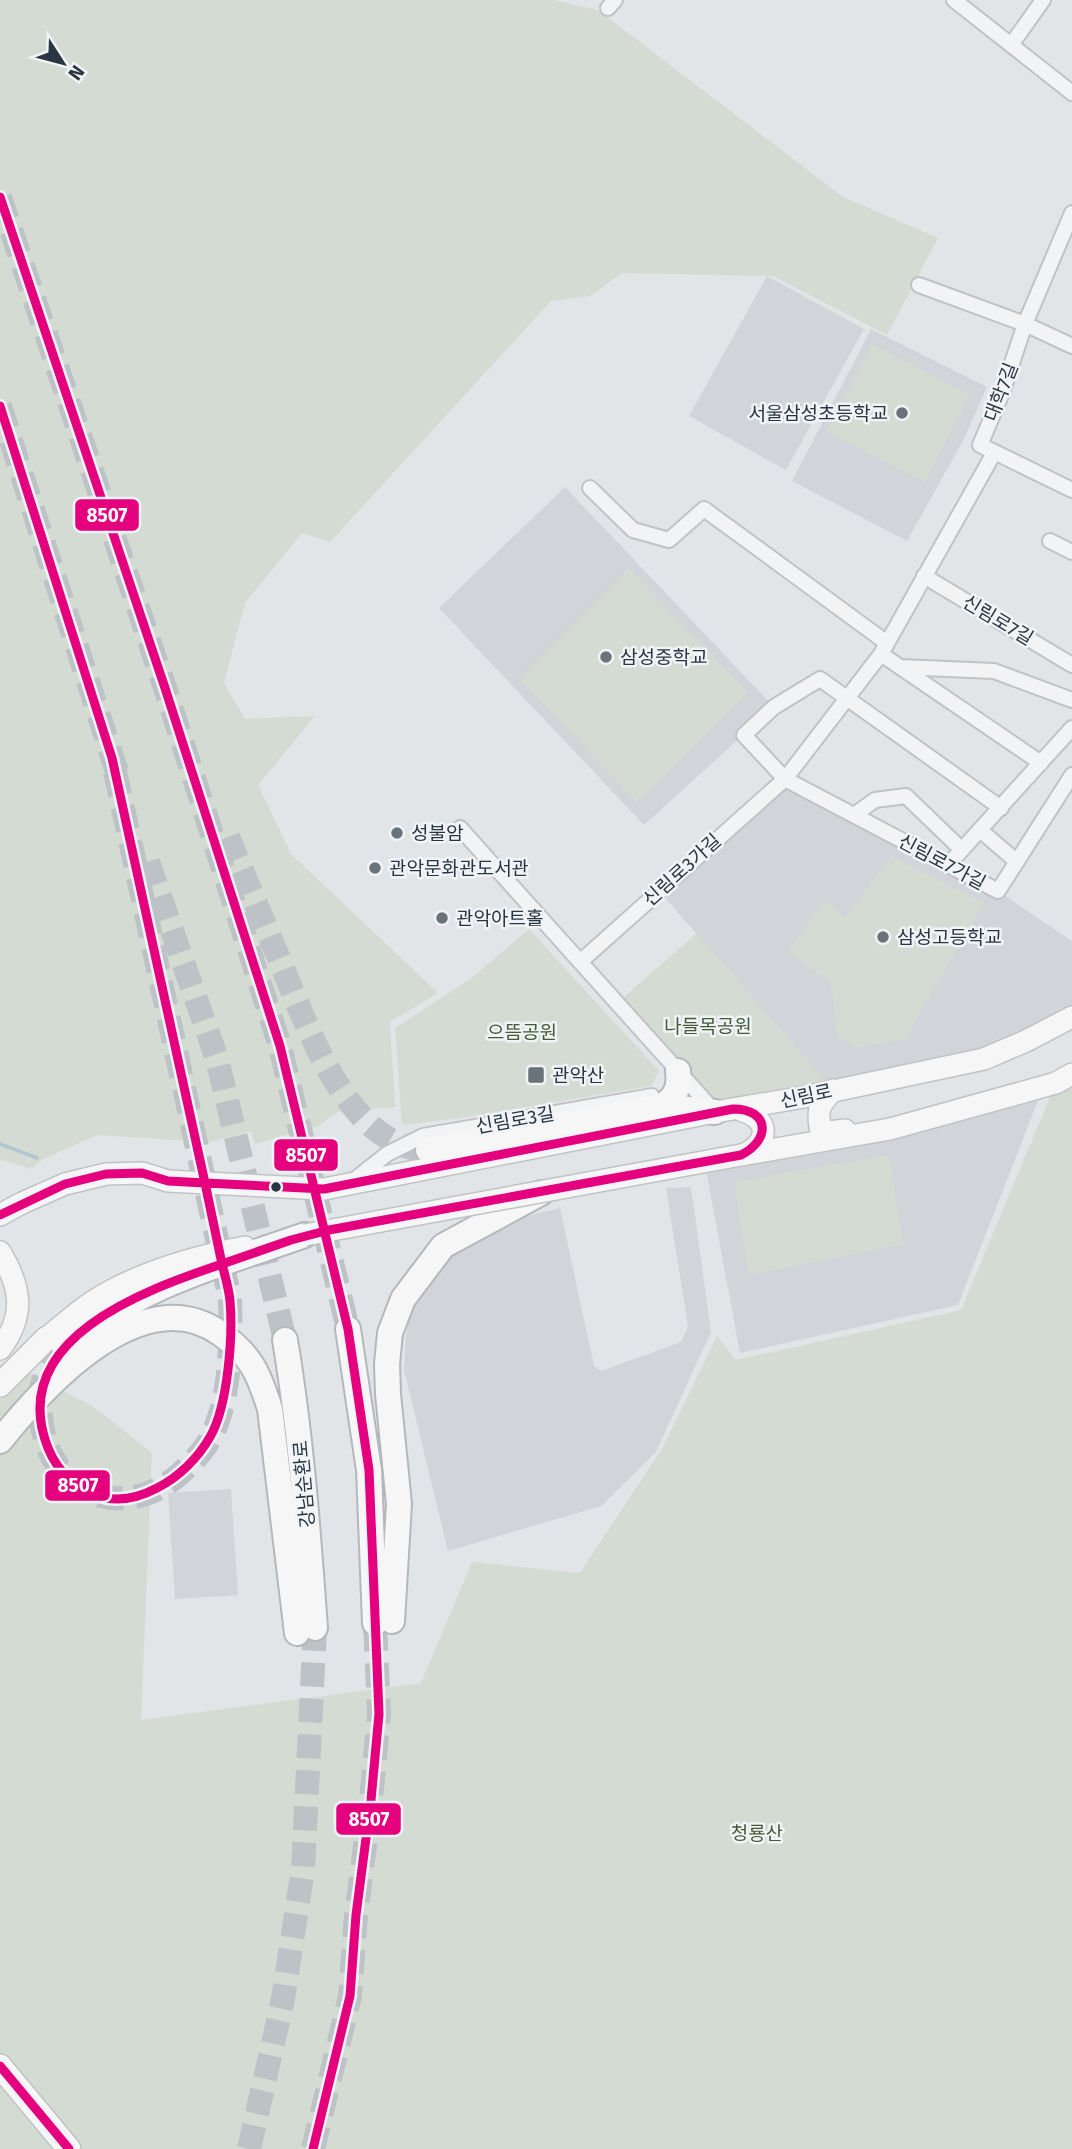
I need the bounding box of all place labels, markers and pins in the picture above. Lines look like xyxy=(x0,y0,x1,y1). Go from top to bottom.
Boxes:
place label: 서울삼성초등학교 xyxy=(748,402,888,425)
marker: 서울삼성초등학교 xyxy=(894,405,910,421)
place label: 삼성중학교 xyxy=(620,646,707,669)
marker: 삼성중학교 xyxy=(598,649,614,665)
place label: 성불암 xyxy=(411,822,464,845)
marker: 성불암 xyxy=(389,825,405,841)
place label: 관악문화관도서관 xyxy=(389,857,529,880)
marker: 관악문화관도서관 xyxy=(367,860,383,876)
place label: 관악아트홀 xyxy=(456,907,543,930)
marker: 관악아트홀 xyxy=(434,910,450,926)
place label: 삼성고등학교 xyxy=(897,926,1002,949)
marker: 삼성고등학교 xyxy=(875,929,891,945)
place label: 관악산 xyxy=(552,1064,604,1087)
marker: 관악산 xyxy=(526,1065,546,1085)
unlabelled marker xyxy=(269,1180,283,1194)

